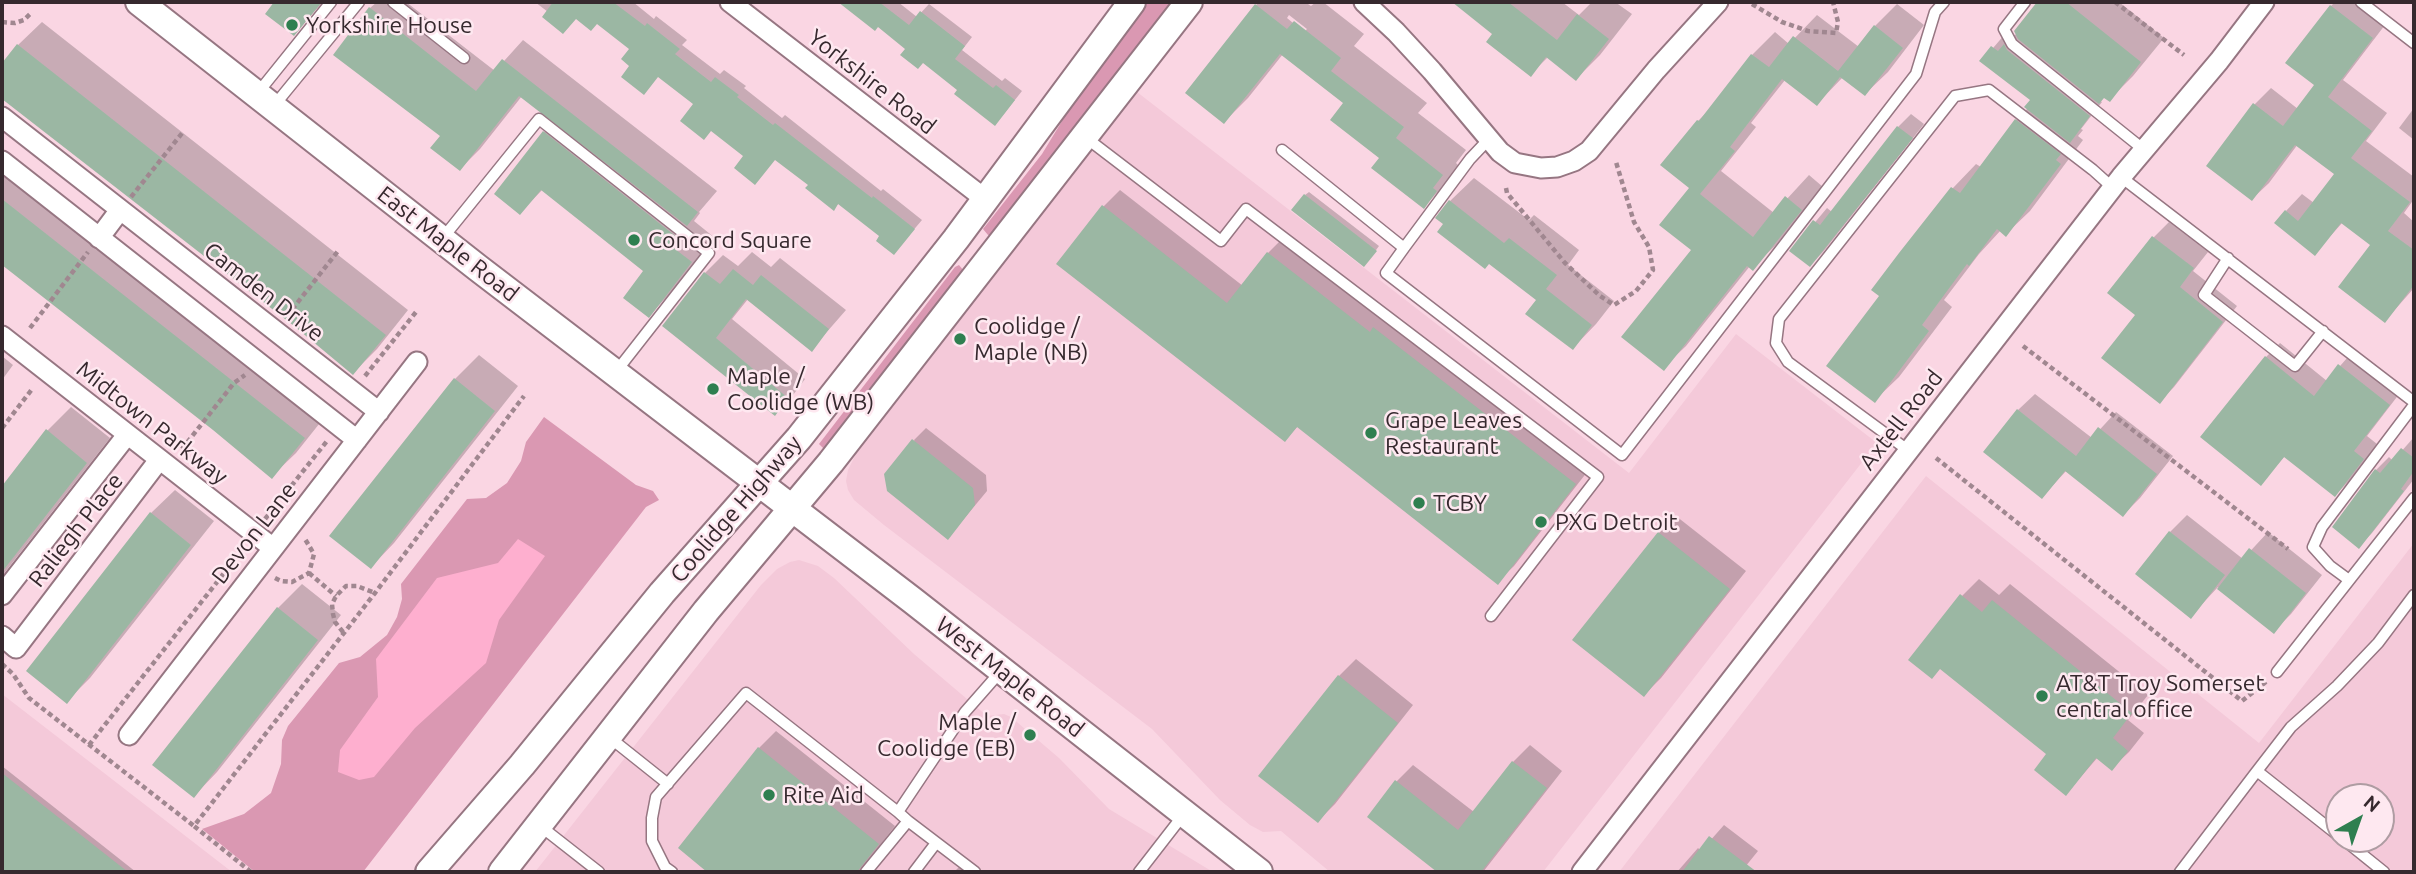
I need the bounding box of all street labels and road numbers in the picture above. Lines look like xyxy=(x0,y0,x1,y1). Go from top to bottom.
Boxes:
street label: Yorkshire Road xyxy=(803,24,941,140)
street label: East Maple Road xyxy=(372,180,524,308)
street label: Camden Drive xyxy=(198,237,330,347)
street label: Midtown Parkway xyxy=(71,355,233,491)
street label: Axtell Road xyxy=(1853,365,1949,475)
street label: Coolidge Highway xyxy=(665,430,807,588)
street label: Raliegh Place xyxy=(23,468,129,592)
street label: Devon Lane xyxy=(206,477,302,589)
street label: West Maple Road xyxy=(931,611,1089,743)

